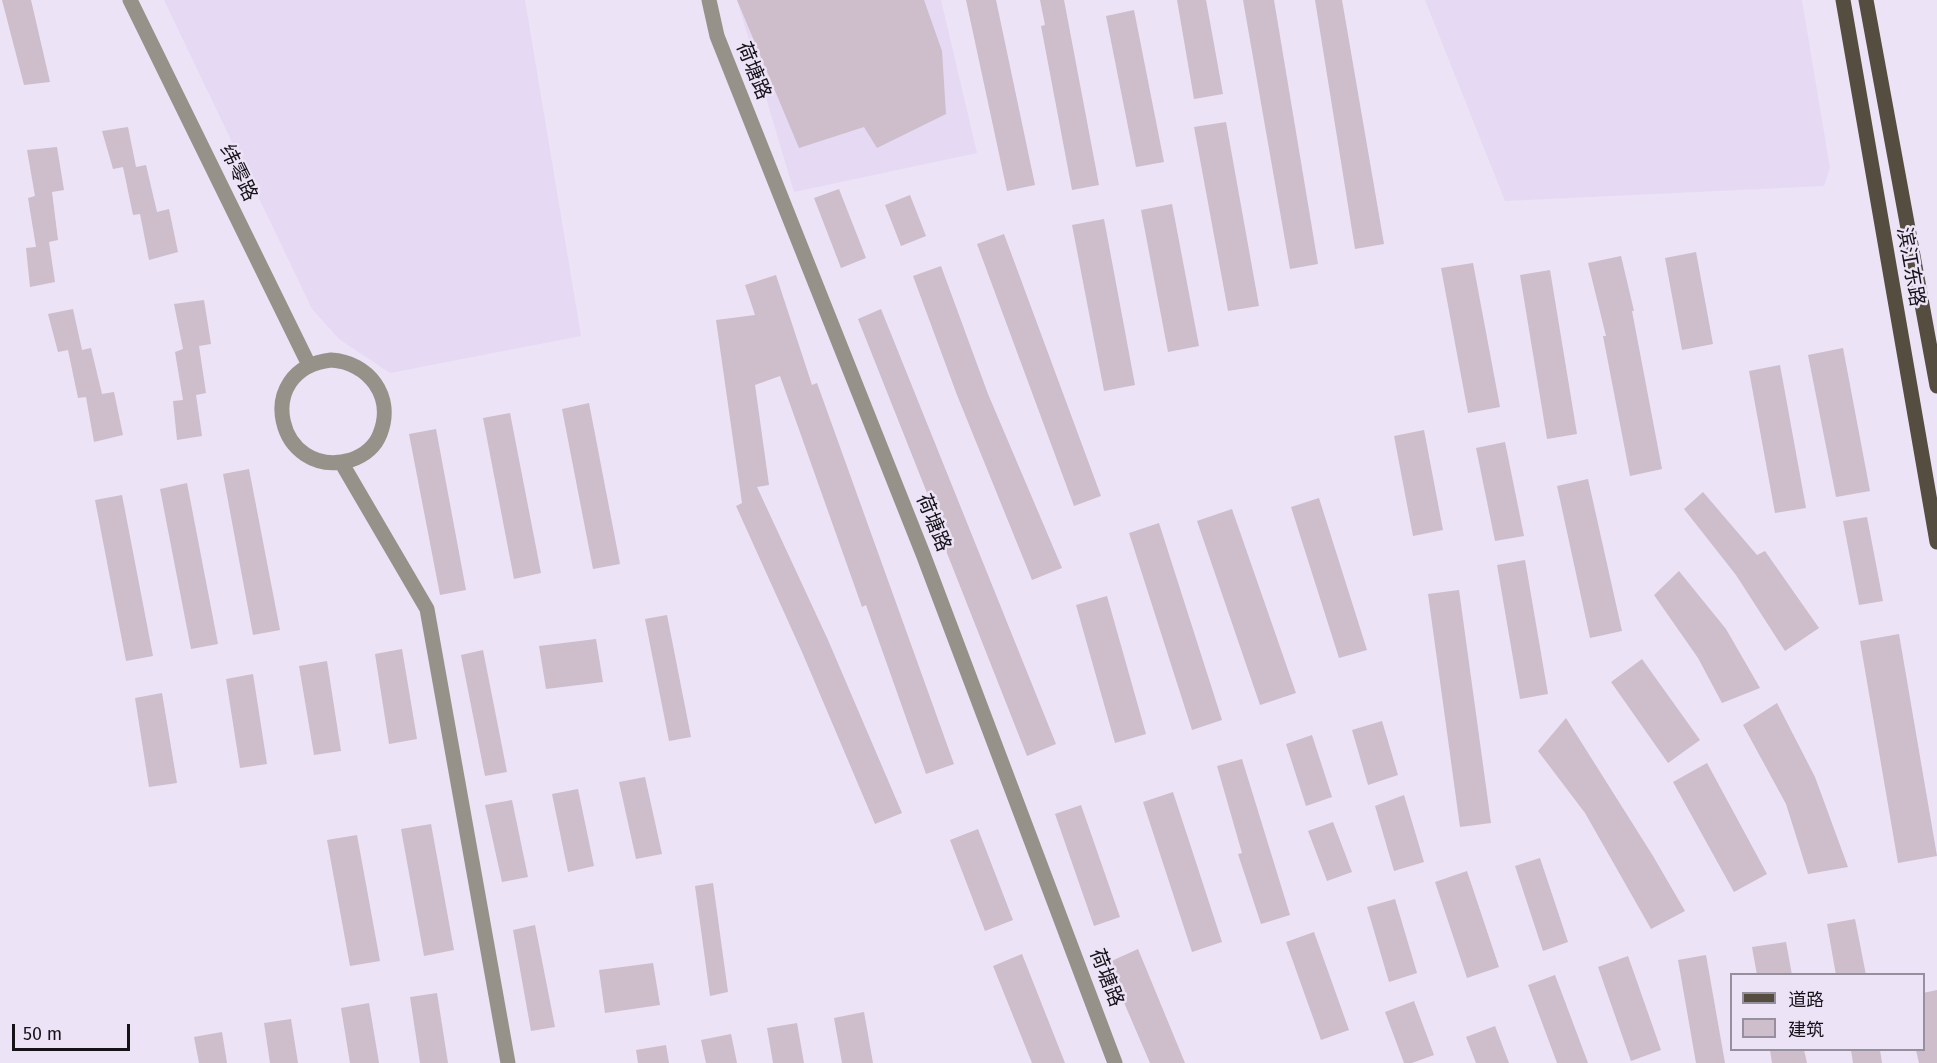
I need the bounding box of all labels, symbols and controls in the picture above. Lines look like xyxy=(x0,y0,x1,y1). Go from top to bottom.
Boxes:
street label: 荷塘路 xyxy=(731,39,775,103)
street label: 纬零路 xyxy=(214,141,262,205)
street label: 滨江东路 xyxy=(1891,226,1929,308)
street label: 荷塘路 xyxy=(911,491,955,555)
street label: 荷塘路 xyxy=(1084,946,1128,1010)
legend xyxy=(1730,973,1925,1051)
text: 道路 xyxy=(1788,989,1824,1011)
scale bar xyxy=(15,1012,134,1050)
text: 建筑 xyxy=(1788,1019,1824,1041)
text: 50 m xyxy=(23,1023,62,1045)

